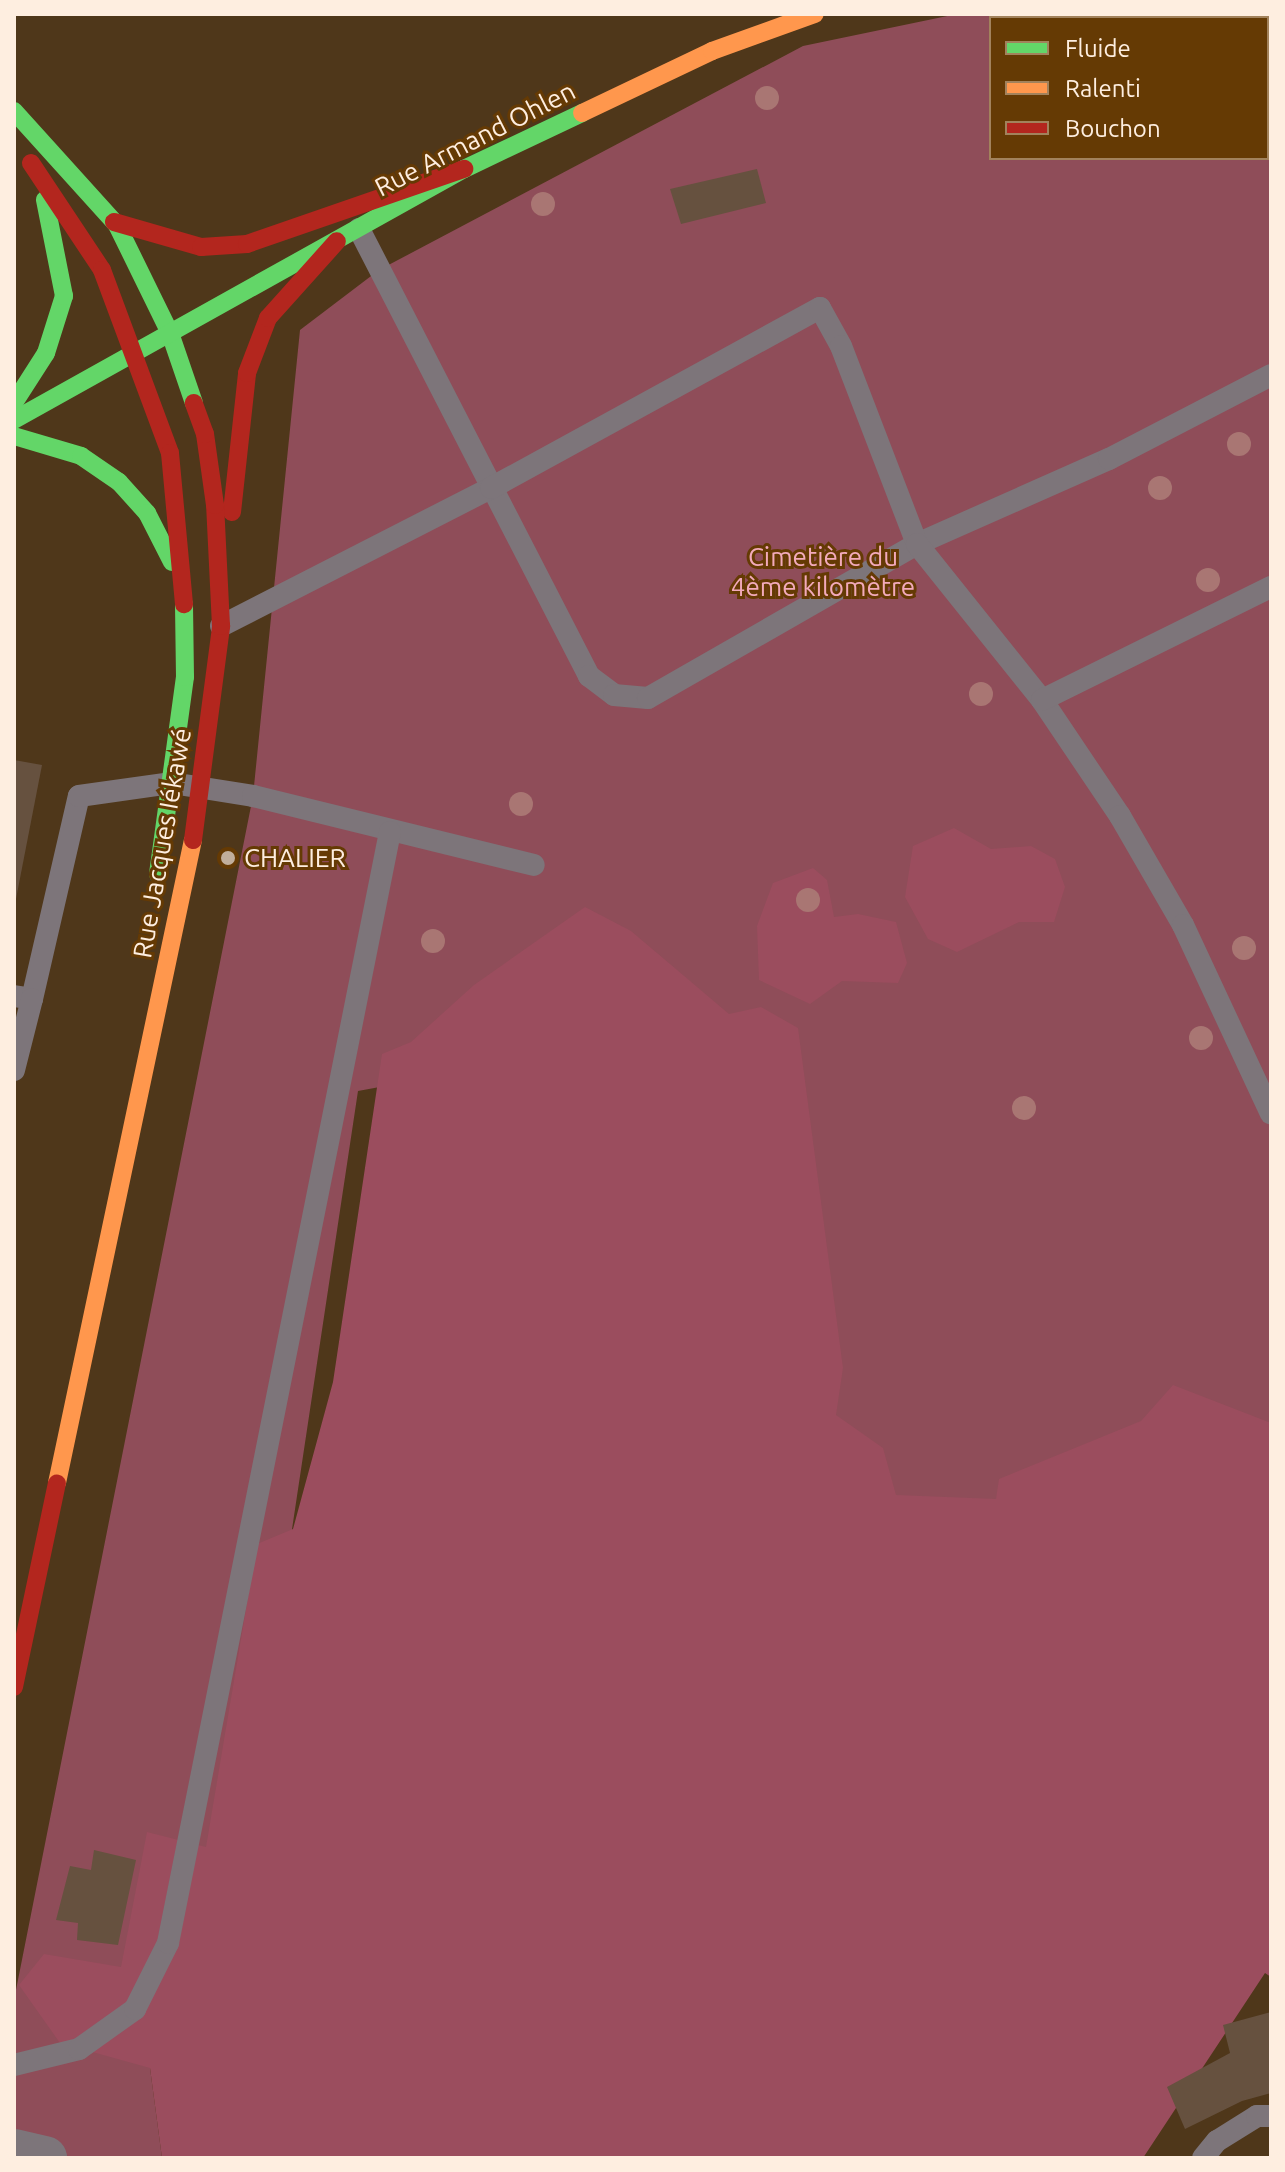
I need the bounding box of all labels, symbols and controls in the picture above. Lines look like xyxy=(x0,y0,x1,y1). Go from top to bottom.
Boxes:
legend xyxy=(989,16,1269,160)
text: Fluide xyxy=(1065,35,1131,62)
street label: Rue Armand Ohlen xyxy=(369,75,581,203)
text: Ralenti xyxy=(1065,75,1141,102)
text: Bouchon xyxy=(1065,115,1161,142)
park label: Cimetière du 4ème kilomètre xyxy=(731,541,915,602)
street label: Rue Jacques Iékawé xyxy=(126,726,198,960)
place label: CHALIER xyxy=(244,842,346,874)
marker: CHALIER xyxy=(219,849,237,867)

